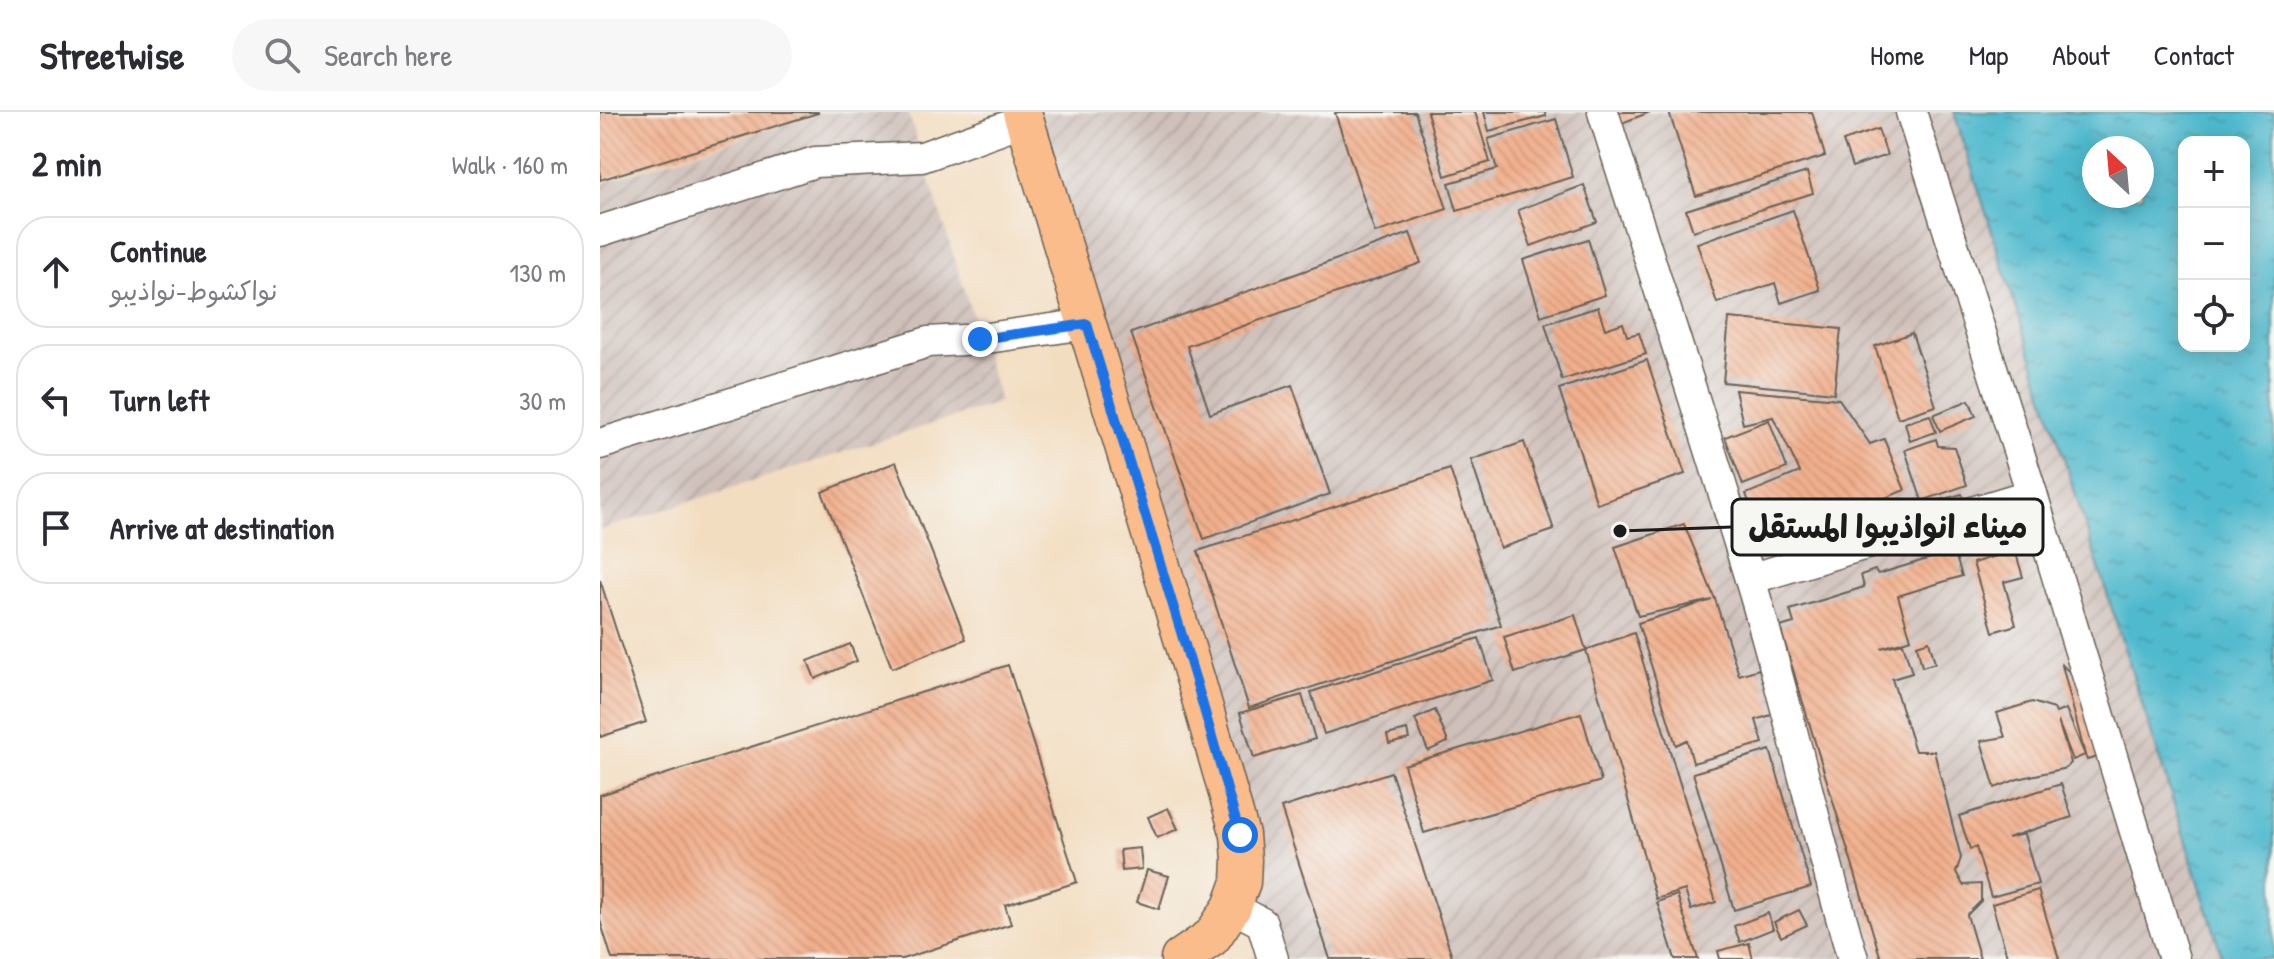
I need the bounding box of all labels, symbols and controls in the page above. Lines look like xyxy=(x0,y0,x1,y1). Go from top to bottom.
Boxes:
search box xyxy=(232,19,792,91)
text: Streetwise xyxy=(40,29,184,81)
icon: search xyxy=(260,33,304,77)
text: Search here xyxy=(324,35,453,75)
text: Home xyxy=(1870,36,1925,74)
text: Map xyxy=(1969,36,2008,74)
text: About xyxy=(2052,36,2110,74)
text: Contact xyxy=(2154,36,2234,74)
north arrow xyxy=(2082,136,2154,208)
map controls xyxy=(2178,136,2250,352)
button: + xyxy=(2178,136,2250,208)
text: 2 min xyxy=(32,141,102,187)
text: Walk · 160 m xyxy=(452,147,568,182)
button: − xyxy=(2178,208,2250,280)
text: Continue xyxy=(110,231,207,271)
icon: ahead xyxy=(34,250,78,294)
text: 130 m xyxy=(510,255,566,290)
text: نواكشوط-نواذيبو xyxy=(110,273,279,308)
button: locate xyxy=(2178,280,2250,352)
route end xyxy=(962,321,998,357)
icon: left xyxy=(34,378,78,422)
text: Turn left xyxy=(110,380,209,420)
text: 30 m xyxy=(519,383,566,418)
callout: ميناء انواذيبوا المستقل xyxy=(1732,499,2043,555)
text: ميناء انواذيبوا المستقل xyxy=(1748,505,2028,548)
icon: arrive xyxy=(34,506,78,550)
text: Arrive at destination xyxy=(110,508,335,548)
route start xyxy=(1222,817,1258,853)

